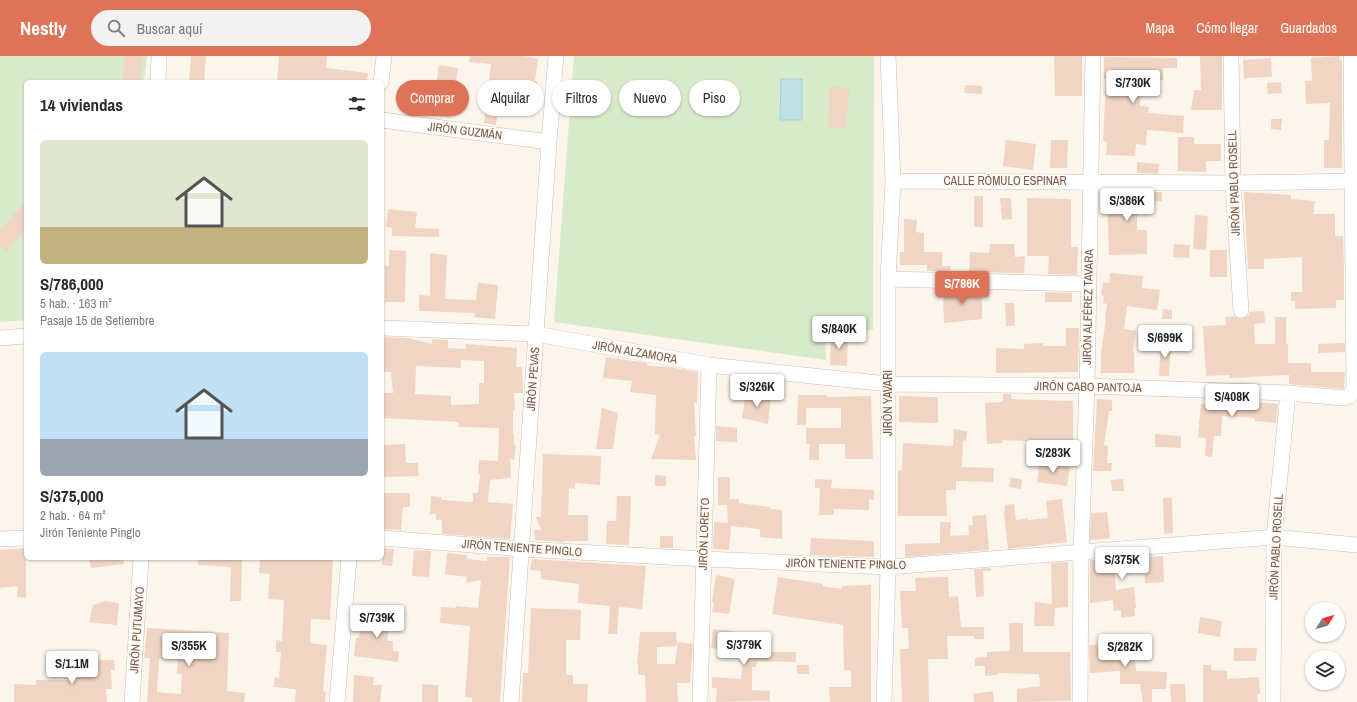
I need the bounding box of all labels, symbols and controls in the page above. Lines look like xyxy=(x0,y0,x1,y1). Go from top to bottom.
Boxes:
search box xyxy=(91,10,371,46)
text: Nestly xyxy=(20,15,67,41)
icon: search xyxy=(105,17,127,39)
text: Buscar aquí xyxy=(137,18,202,39)
text: Mapa xyxy=(1146,19,1174,37)
text: Cómo llegar xyxy=(1196,19,1258,37)
text: Guardados xyxy=(1280,19,1337,37)
pin: S/730K xyxy=(1100,70,1166,104)
text: S/730K xyxy=(1115,74,1151,91)
chip: Comprar xyxy=(396,80,469,116)
chip: Alquilar xyxy=(477,80,544,116)
chip: Filtros xyxy=(552,80,611,116)
chip: Nuevo xyxy=(619,80,681,116)
chip: Piso xyxy=(689,80,740,116)
text: 14 viviendas xyxy=(40,93,123,116)
icon: filters xyxy=(346,93,368,115)
street label: JIRÓN GUZMÁN xyxy=(427,118,503,144)
street label: JIRÓN PABLO ROSELL xyxy=(1224,129,1244,236)
icon: home xyxy=(168,166,240,238)
street label: CALLE RÓMULO ESPINAR xyxy=(943,173,1067,189)
pin: S/386K xyxy=(1094,188,1160,222)
text: S/386K xyxy=(1109,192,1145,209)
street label: JIRÓN ALFÉREZ TAVARA xyxy=(1079,249,1097,365)
pin: S/786K xyxy=(929,271,995,305)
text: S/786,000 xyxy=(40,272,104,295)
text: S/786K xyxy=(944,275,980,292)
text: 5 hab. · 163 m² xyxy=(40,295,112,312)
text: Pasaje 15 de Setiembre xyxy=(40,312,154,329)
pin: S/840K xyxy=(806,316,872,350)
text: S/840K xyxy=(821,320,857,337)
pin: S/699K xyxy=(1132,325,1198,359)
text: S/699K xyxy=(1147,329,1183,346)
street label: JIRÓN ALZAMORA xyxy=(591,337,679,367)
street label: JIRÓN PEVAS xyxy=(523,346,543,412)
street label: JIRÓN YAVARI xyxy=(880,370,896,436)
pin: S/326K xyxy=(724,374,790,408)
icon: home xyxy=(168,378,240,450)
text: S/326K xyxy=(739,378,775,395)
street label: JIRÓN CABO PANTOJA xyxy=(1034,378,1142,396)
pin: S/408K xyxy=(1199,384,1265,418)
text: S/408K xyxy=(1214,388,1250,405)
pin: S/283K xyxy=(1020,440,1086,474)
text: S/283K xyxy=(1035,444,1071,461)
text: S/375,000 xyxy=(40,484,104,507)
street label: JIRÓN PABLO ROSELL xyxy=(1265,493,1287,600)
street label: JIRÓN LORETO xyxy=(695,497,713,571)
text: 2 hab. · 64 m² xyxy=(40,507,106,524)
text: Jirón Teniente Pinglo xyxy=(40,524,141,541)
street label: JIRÓN TENIENTE PINGLO xyxy=(461,536,583,560)
pin: S/375K xyxy=(1089,547,1155,581)
text: S/375K xyxy=(1104,551,1140,568)
street label: JIRÓN TENIENTE PINGLO xyxy=(786,555,907,573)
street label: JIRÓN PUTUMAYO xyxy=(126,586,148,674)
north arrow xyxy=(1305,602,1345,642)
map controls xyxy=(1305,602,1345,690)
pin: S/739K xyxy=(344,605,410,639)
text: S/739K xyxy=(359,609,395,626)
pin: S/379K xyxy=(711,632,777,666)
pin: S/355K xyxy=(156,633,222,667)
pin: S/282K xyxy=(1092,634,1158,668)
text: S/379K xyxy=(726,636,762,653)
text: S/355K xyxy=(171,637,207,654)
text: S/282K xyxy=(1107,638,1143,655)
button: layers xyxy=(1305,650,1345,690)
pin: S/1.1M xyxy=(39,651,105,685)
text: S/1.1M xyxy=(55,655,89,672)

